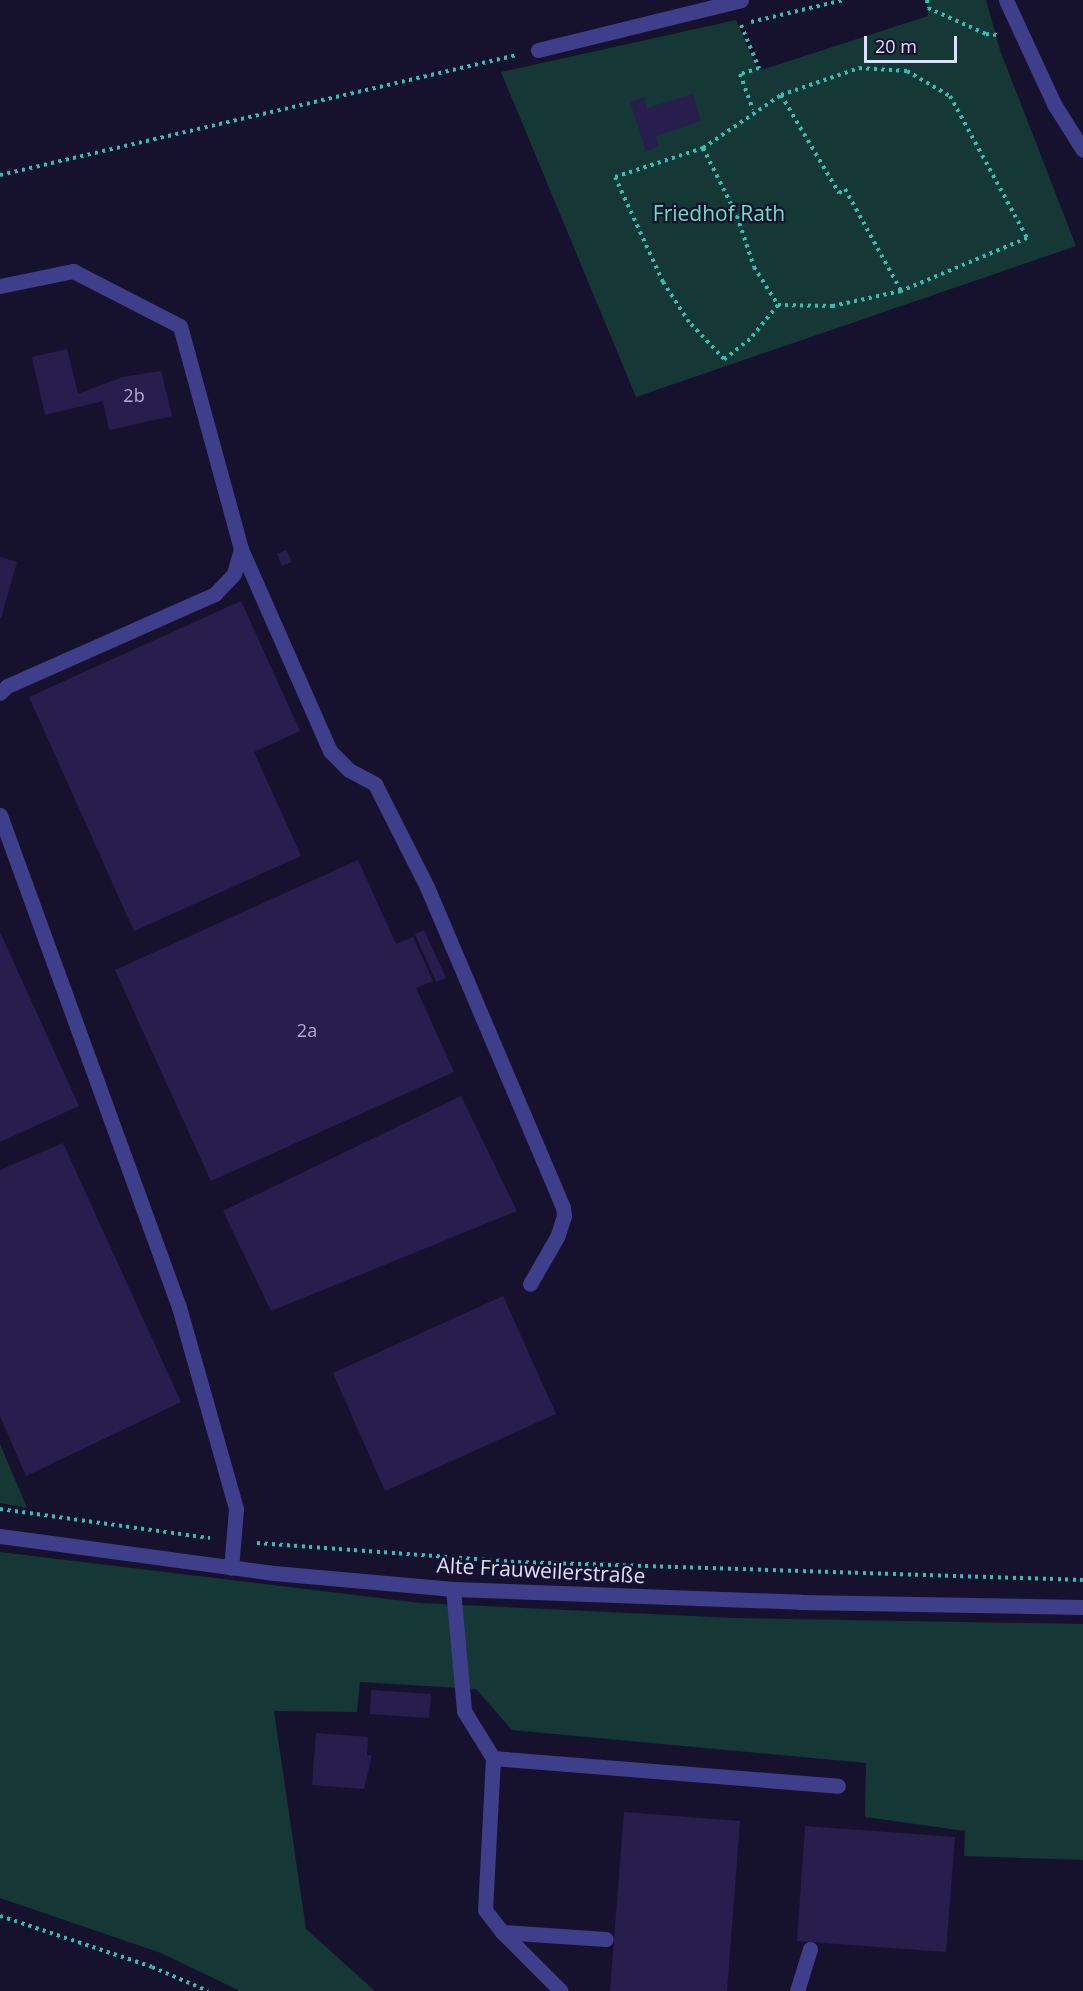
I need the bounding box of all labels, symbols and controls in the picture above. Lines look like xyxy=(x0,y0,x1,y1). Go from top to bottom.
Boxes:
scale bar xyxy=(867,24,960,62)
text: 20 m xyxy=(875,34,917,58)
park label: Friedhof Rath xyxy=(653,200,785,226)
house number: 2b xyxy=(123,384,145,406)
house number: 2a xyxy=(297,1019,317,1041)
street label: Alte Frauweilerstraße xyxy=(436,1552,646,1588)

